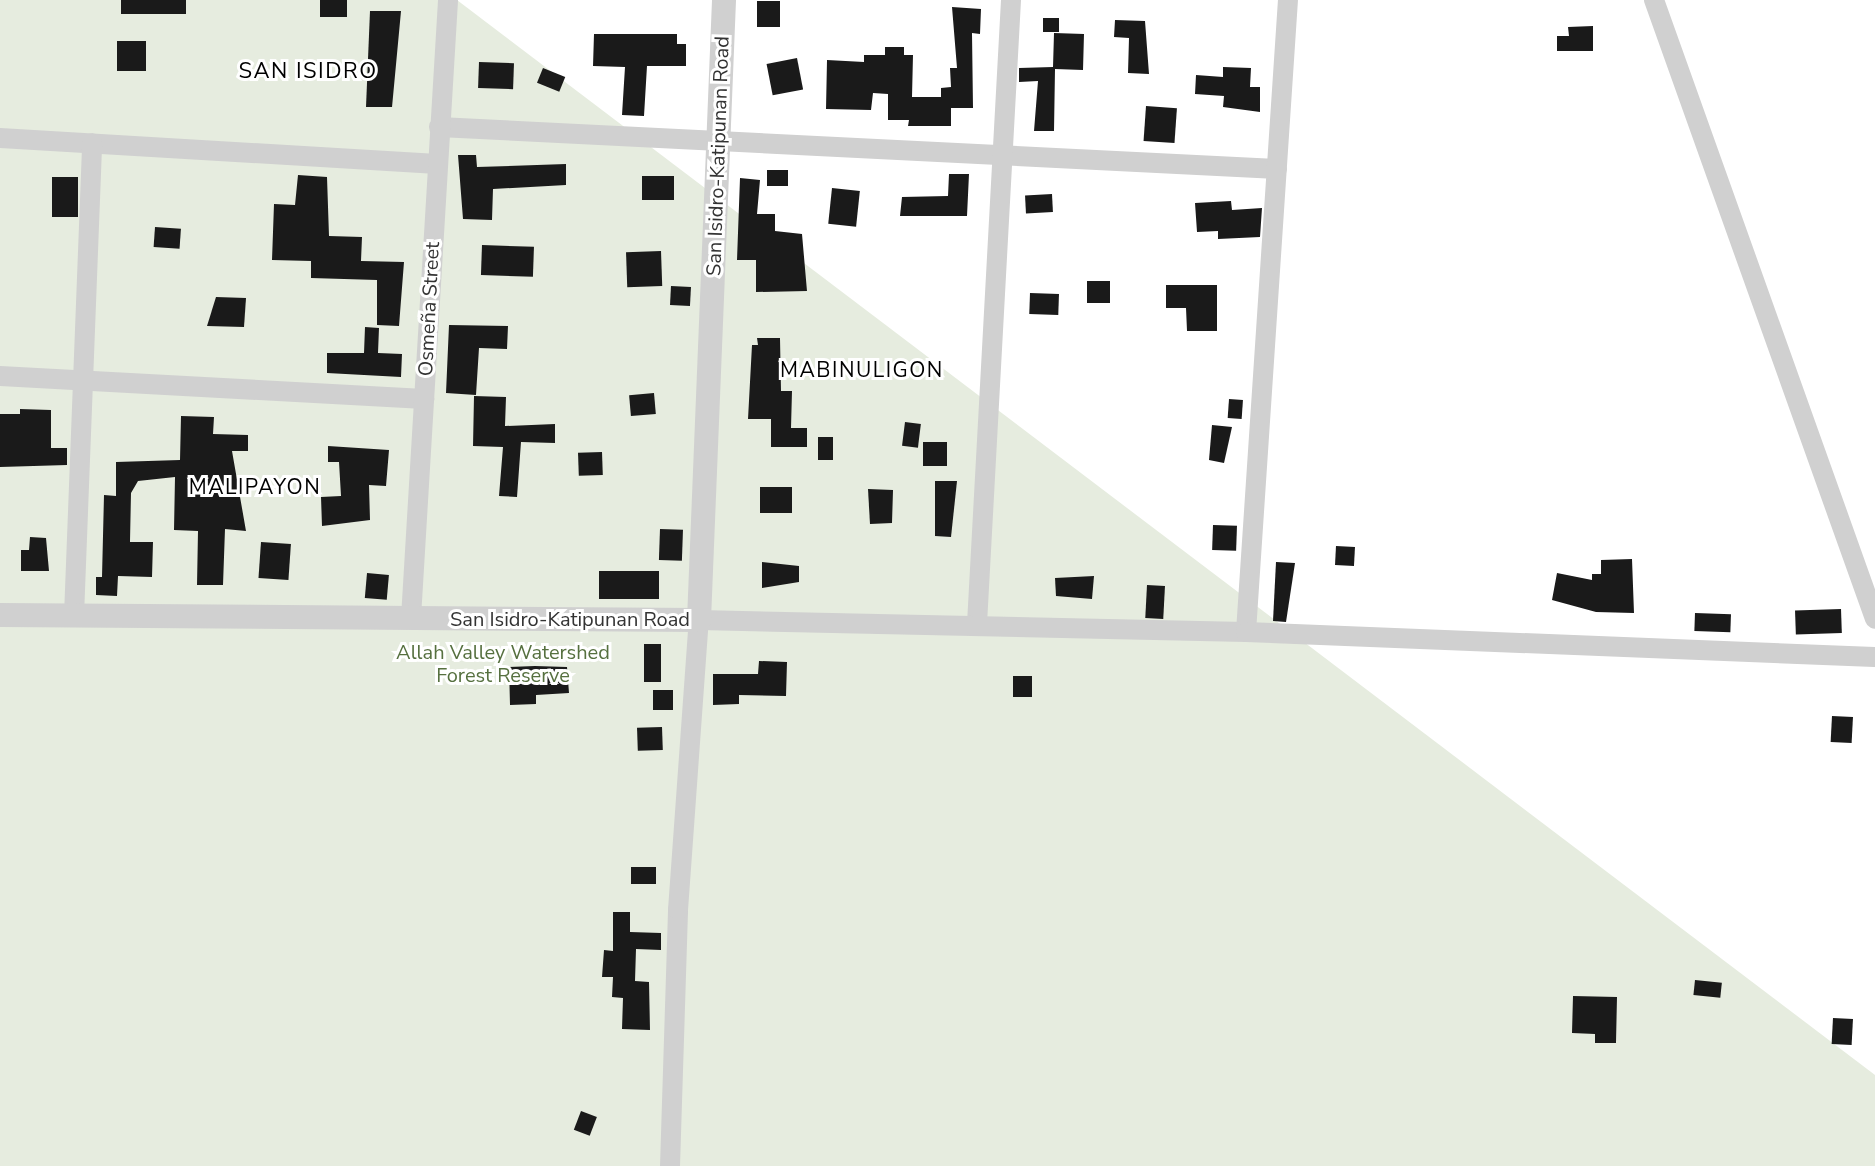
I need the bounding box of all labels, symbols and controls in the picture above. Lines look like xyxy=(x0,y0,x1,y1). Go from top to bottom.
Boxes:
street label: San Isidro-Katipunan Road xyxy=(702,36,734,276)
district label: SAN ISIDRO xyxy=(238,59,378,85)
street label: Osmeña Street xyxy=(413,241,445,377)
district label: MABINULIGON xyxy=(780,357,944,383)
district label: MALIPAYON xyxy=(189,474,321,500)
street label: San Isidro-Katipunan Road xyxy=(450,607,690,631)
park label: Allah Valley Watershed Forest Reserve xyxy=(396,641,610,688)

